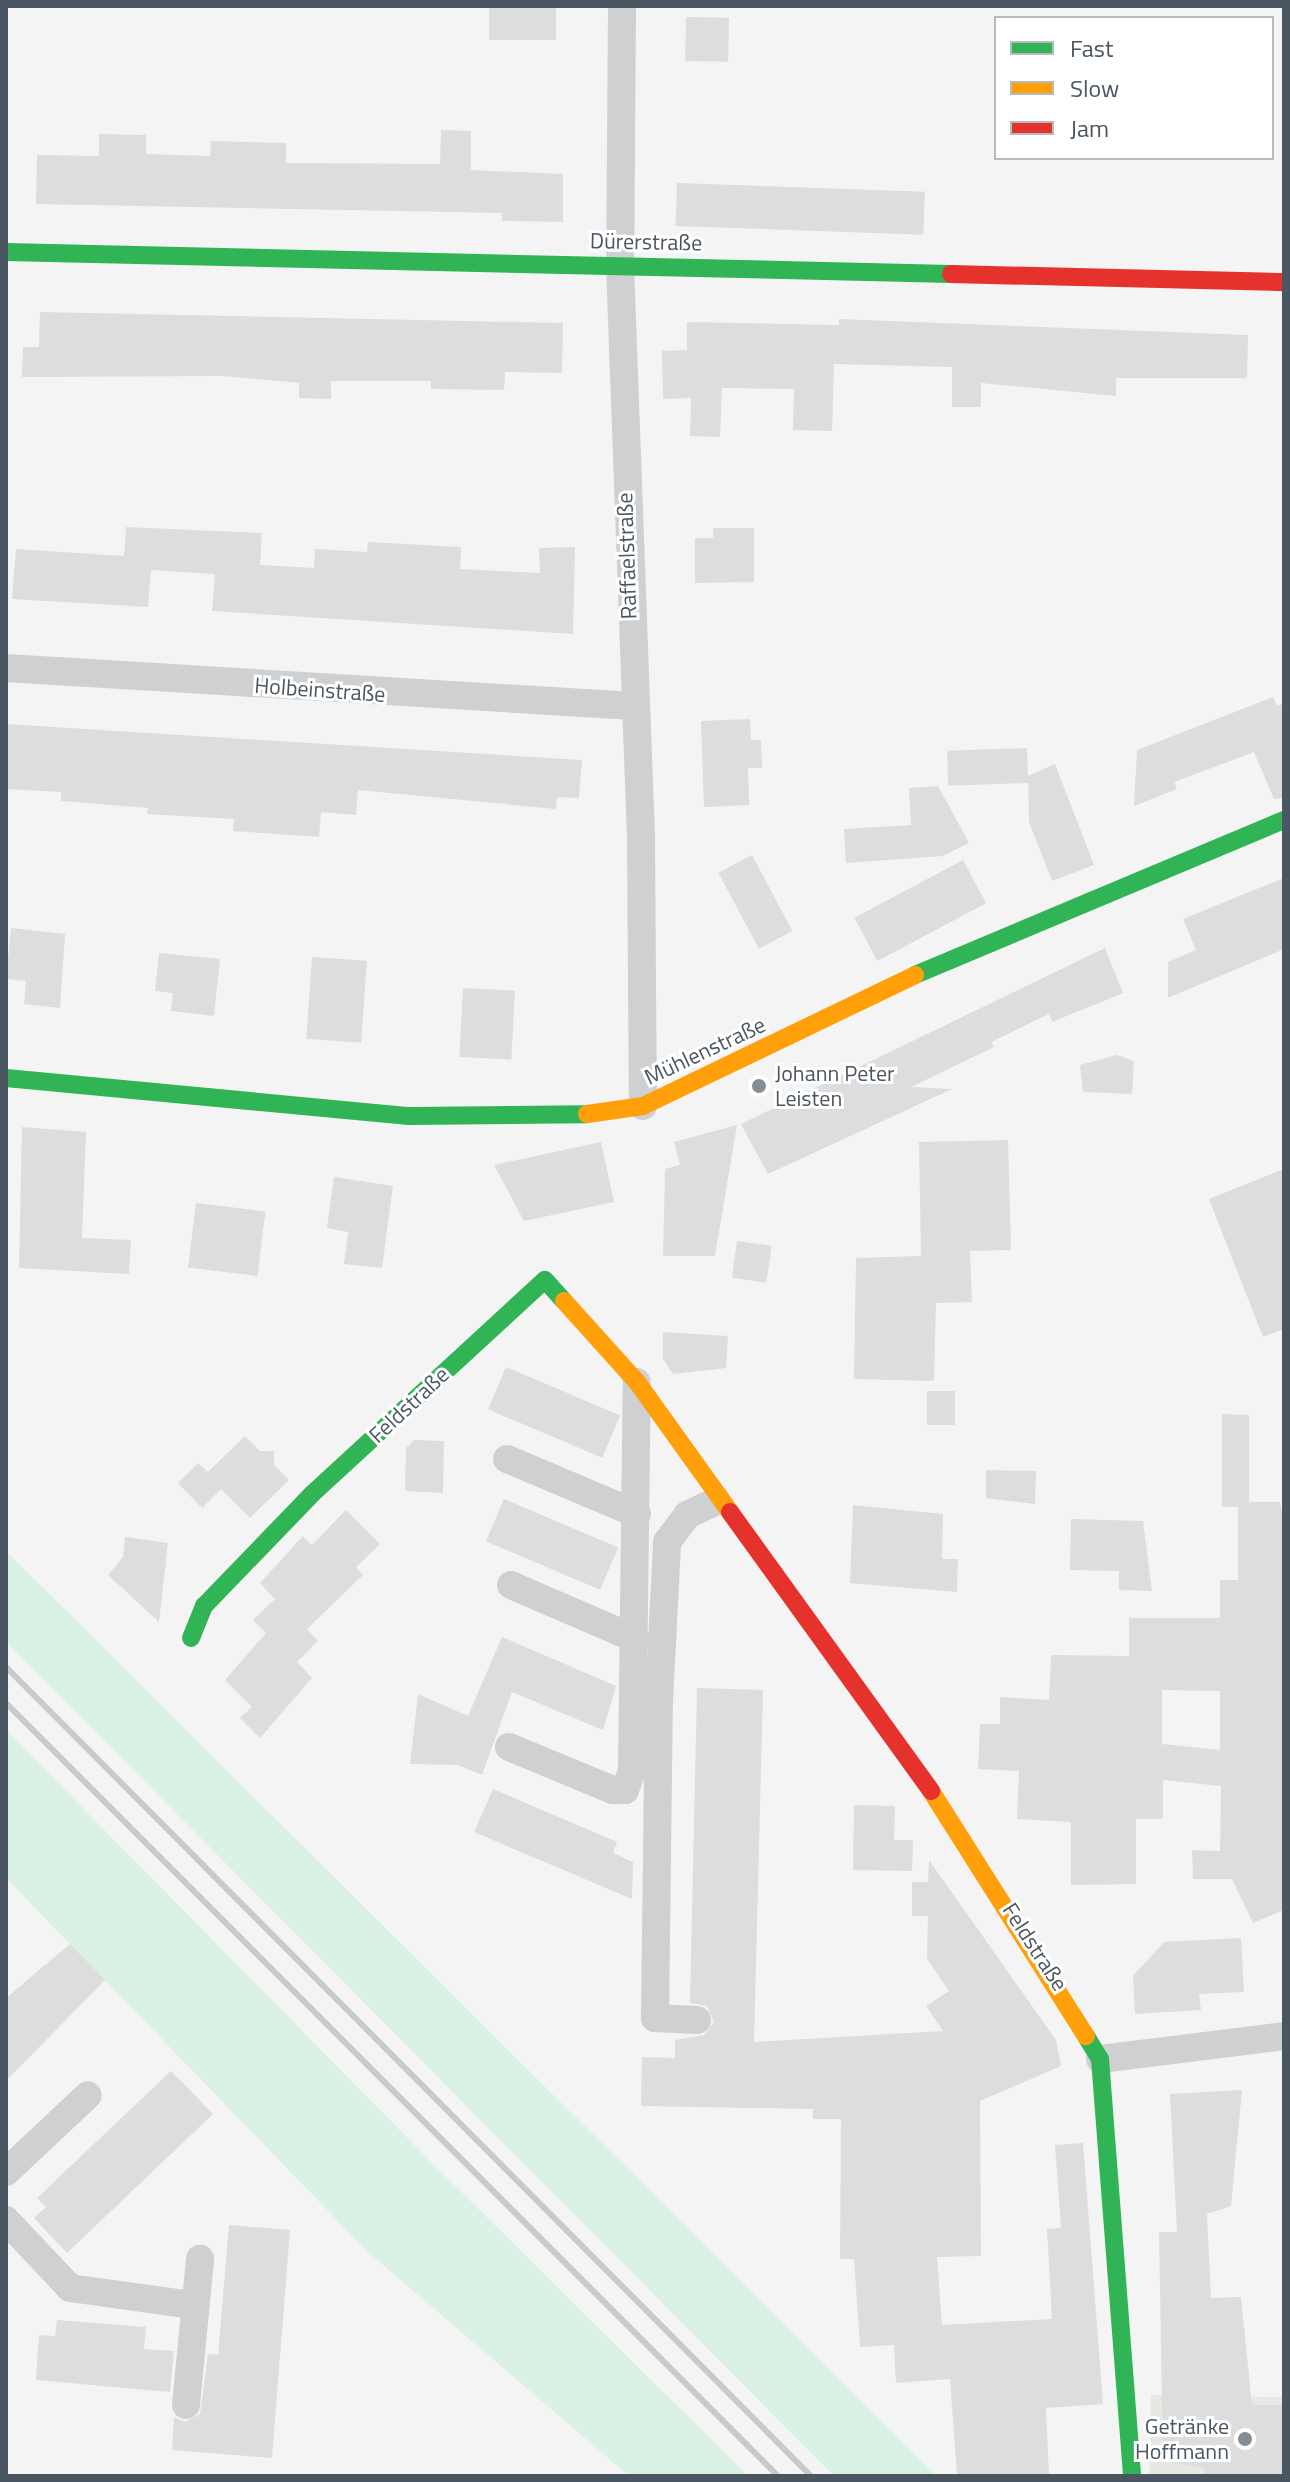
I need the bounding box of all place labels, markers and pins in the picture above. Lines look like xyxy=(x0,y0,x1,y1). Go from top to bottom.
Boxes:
place label: Johann Peter Leisten xyxy=(775,1060,895,1112)
marker: Johann Peter Leisten xyxy=(750,1077,768,1095)
place label: Getränke Hoffmann xyxy=(1135,2413,1229,2464)
marker: Getränke Hoffmann xyxy=(1236,2430,1254,2448)

